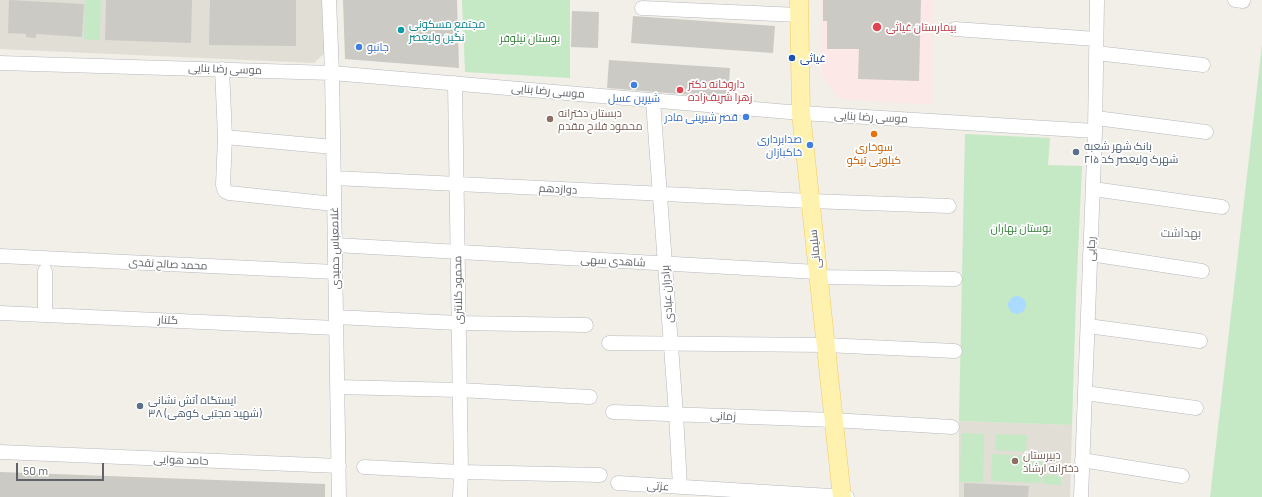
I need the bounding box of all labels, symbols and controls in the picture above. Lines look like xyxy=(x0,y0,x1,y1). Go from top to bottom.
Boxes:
place label: مجتمع مسکونی نگین ولیعصر xyxy=(409,17,485,43)
place label: بیمارستان غیاثی xyxy=(886,20,956,34)
marker: بیمارستان غیاثی xyxy=(871,21,883,33)
marker: مجتمع مسکونی نگین ولیعصر xyxy=(396,25,406,35)
park label: بوستان نیلوفر xyxy=(500,31,560,45)
place label: جانبو xyxy=(367,40,389,54)
marker: جانبو xyxy=(354,42,364,52)
place label: غیاثی xyxy=(800,51,826,65)
marker: غیاثی xyxy=(787,53,797,63)
street label: موسی رضا بنایی xyxy=(188,61,262,77)
place label: داروخانه دکتر زهرا شریف‌زاده xyxy=(688,77,752,103)
marker: شیرین عسل xyxy=(629,80,639,90)
street label: موسی رضا بنایی xyxy=(511,81,585,101)
marker: داروخانه دکتر زهرا شریف‌زاده xyxy=(675,85,685,95)
place label: شیرین عسل xyxy=(608,91,660,105)
place label: دبستان دخترانه محمود فلاح مقدم xyxy=(558,106,642,132)
street label: موسی رضا بنایی xyxy=(834,108,908,126)
place label: قصر شیرینی مادر xyxy=(665,110,738,124)
marker: قصر شیرینی مادر xyxy=(741,112,751,122)
marker: دبستان دخترانه محمود فلاح مقدم xyxy=(545,114,555,124)
marker: سوخاری کیلویی تیکو xyxy=(869,129,879,139)
place label: صدابرداری خاکبازان xyxy=(757,132,802,158)
place label: بانک شهر شعبه شهرک ولیعصر کد ۲۱۵ xyxy=(1084,139,1178,165)
marker: صدابرداری خاکبازان xyxy=(805,140,815,150)
place label: سوخاری کیلویی تیکو xyxy=(847,140,901,166)
marker: بانک شهر شعبه شهرک ولیعصر کد ۲۱۵ xyxy=(1071,147,1081,157)
street label: دوازدهم xyxy=(538,181,578,197)
street label: غلامعباس حمیدی xyxy=(328,207,342,289)
park label: بوستان بهاران xyxy=(990,221,1052,235)
district label: بهداشت xyxy=(1161,226,1201,240)
street label: سلیمانی xyxy=(806,229,824,269)
street label: رجایی xyxy=(1084,236,1098,262)
street label: شاهدی سهی xyxy=(580,253,646,269)
street label: محمد صالح نقدی xyxy=(128,255,208,273)
street label: محمود کلانتری xyxy=(451,256,465,324)
street label: برادران عبادی xyxy=(658,265,676,323)
street label: گلنار xyxy=(158,313,178,327)
place label: ایستگاه آتش نشانی ۳۸ (شهید مجتبی کوهی) xyxy=(148,393,262,419)
marker: ایستگاه آتش نشانی ۳۸ (شهید مجتبی کوهی) xyxy=(135,401,145,411)
street label: زمانی xyxy=(710,409,736,423)
place label: دبیرستان دخترانه ارشاد xyxy=(1023,448,1079,474)
street label: حامد هوایی xyxy=(153,452,209,468)
scale bar xyxy=(18,455,106,481)
marker: دبیرستان دخترانه ارشاد xyxy=(1010,456,1020,466)
text: 50 m xyxy=(23,463,48,477)
street label: عزتی xyxy=(646,479,670,493)

